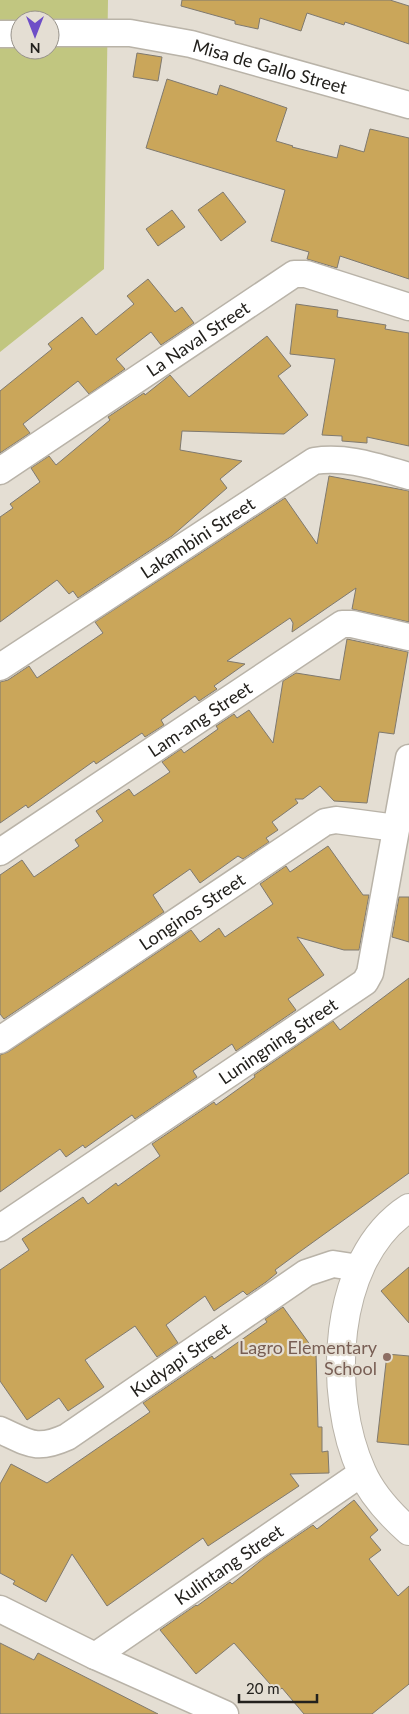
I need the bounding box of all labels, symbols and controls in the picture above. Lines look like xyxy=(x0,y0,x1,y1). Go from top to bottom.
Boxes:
north arrow xyxy=(10,10,60,60)
street label: Misa de Gallo Street xyxy=(190,34,350,98)
text: N xyxy=(30,40,40,57)
street label: La Naval Street xyxy=(142,296,254,381)
street label: Lakambini Street xyxy=(136,492,259,583)
street label: Lam-ang Street xyxy=(144,676,256,761)
street label: Longinos Street xyxy=(135,868,249,955)
street label: Luningning Street xyxy=(214,993,342,1089)
street label: Kudyapi Street xyxy=(126,1317,235,1401)
place label: Lagro Elementary School xyxy=(239,1336,378,1379)
marker: Lagro Elementary School xyxy=(381,1351,393,1363)
street label: Kulintang Street xyxy=(170,1519,288,1609)
scale bar xyxy=(239,1672,316,1704)
text: 20 m xyxy=(246,1679,280,1697)

